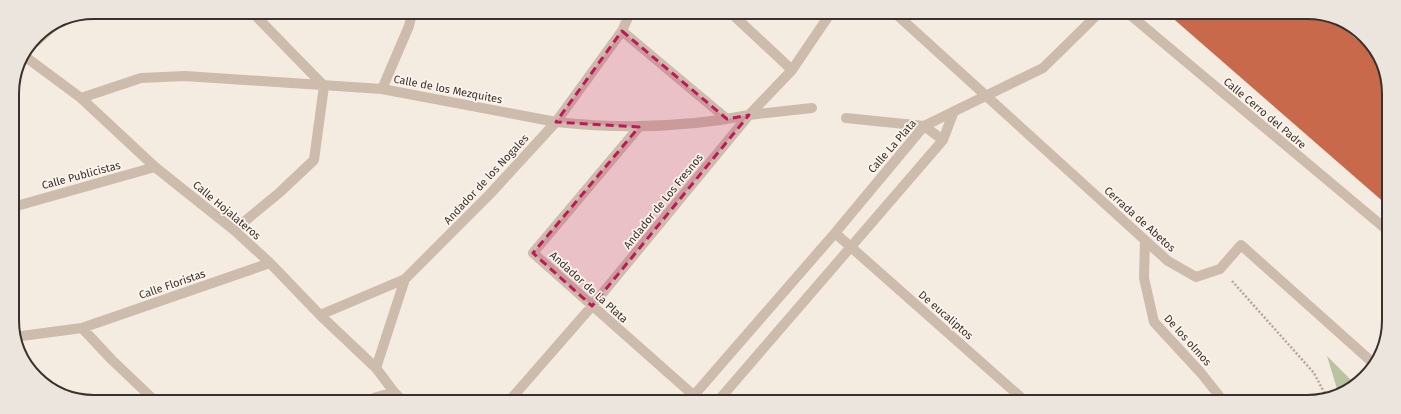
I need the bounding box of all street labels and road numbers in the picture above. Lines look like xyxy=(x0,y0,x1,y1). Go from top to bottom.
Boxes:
street label: Calle de los Mezquites xyxy=(392,73,503,106)
street label: Calle Cerro del Padre xyxy=(1221,75,1309,152)
street label: Calle La Plata xyxy=(866,117,919,176)
street label: Andador de los Nogales xyxy=(441,132,531,227)
street label: Andador de Los Fresnos xyxy=(621,151,706,252)
street label: Calle Publicistas xyxy=(40,159,122,192)
street label: Calle Hojalateros xyxy=(190,178,263,243)
street label: Cerrada de Abetos xyxy=(1101,184,1178,255)
street label: Andador de La Plata xyxy=(547,249,630,326)
street label: Calle Floristas xyxy=(137,267,207,302)
street label: De eucaliptos xyxy=(916,288,975,342)
street label: De los olmos xyxy=(1161,312,1214,369)

